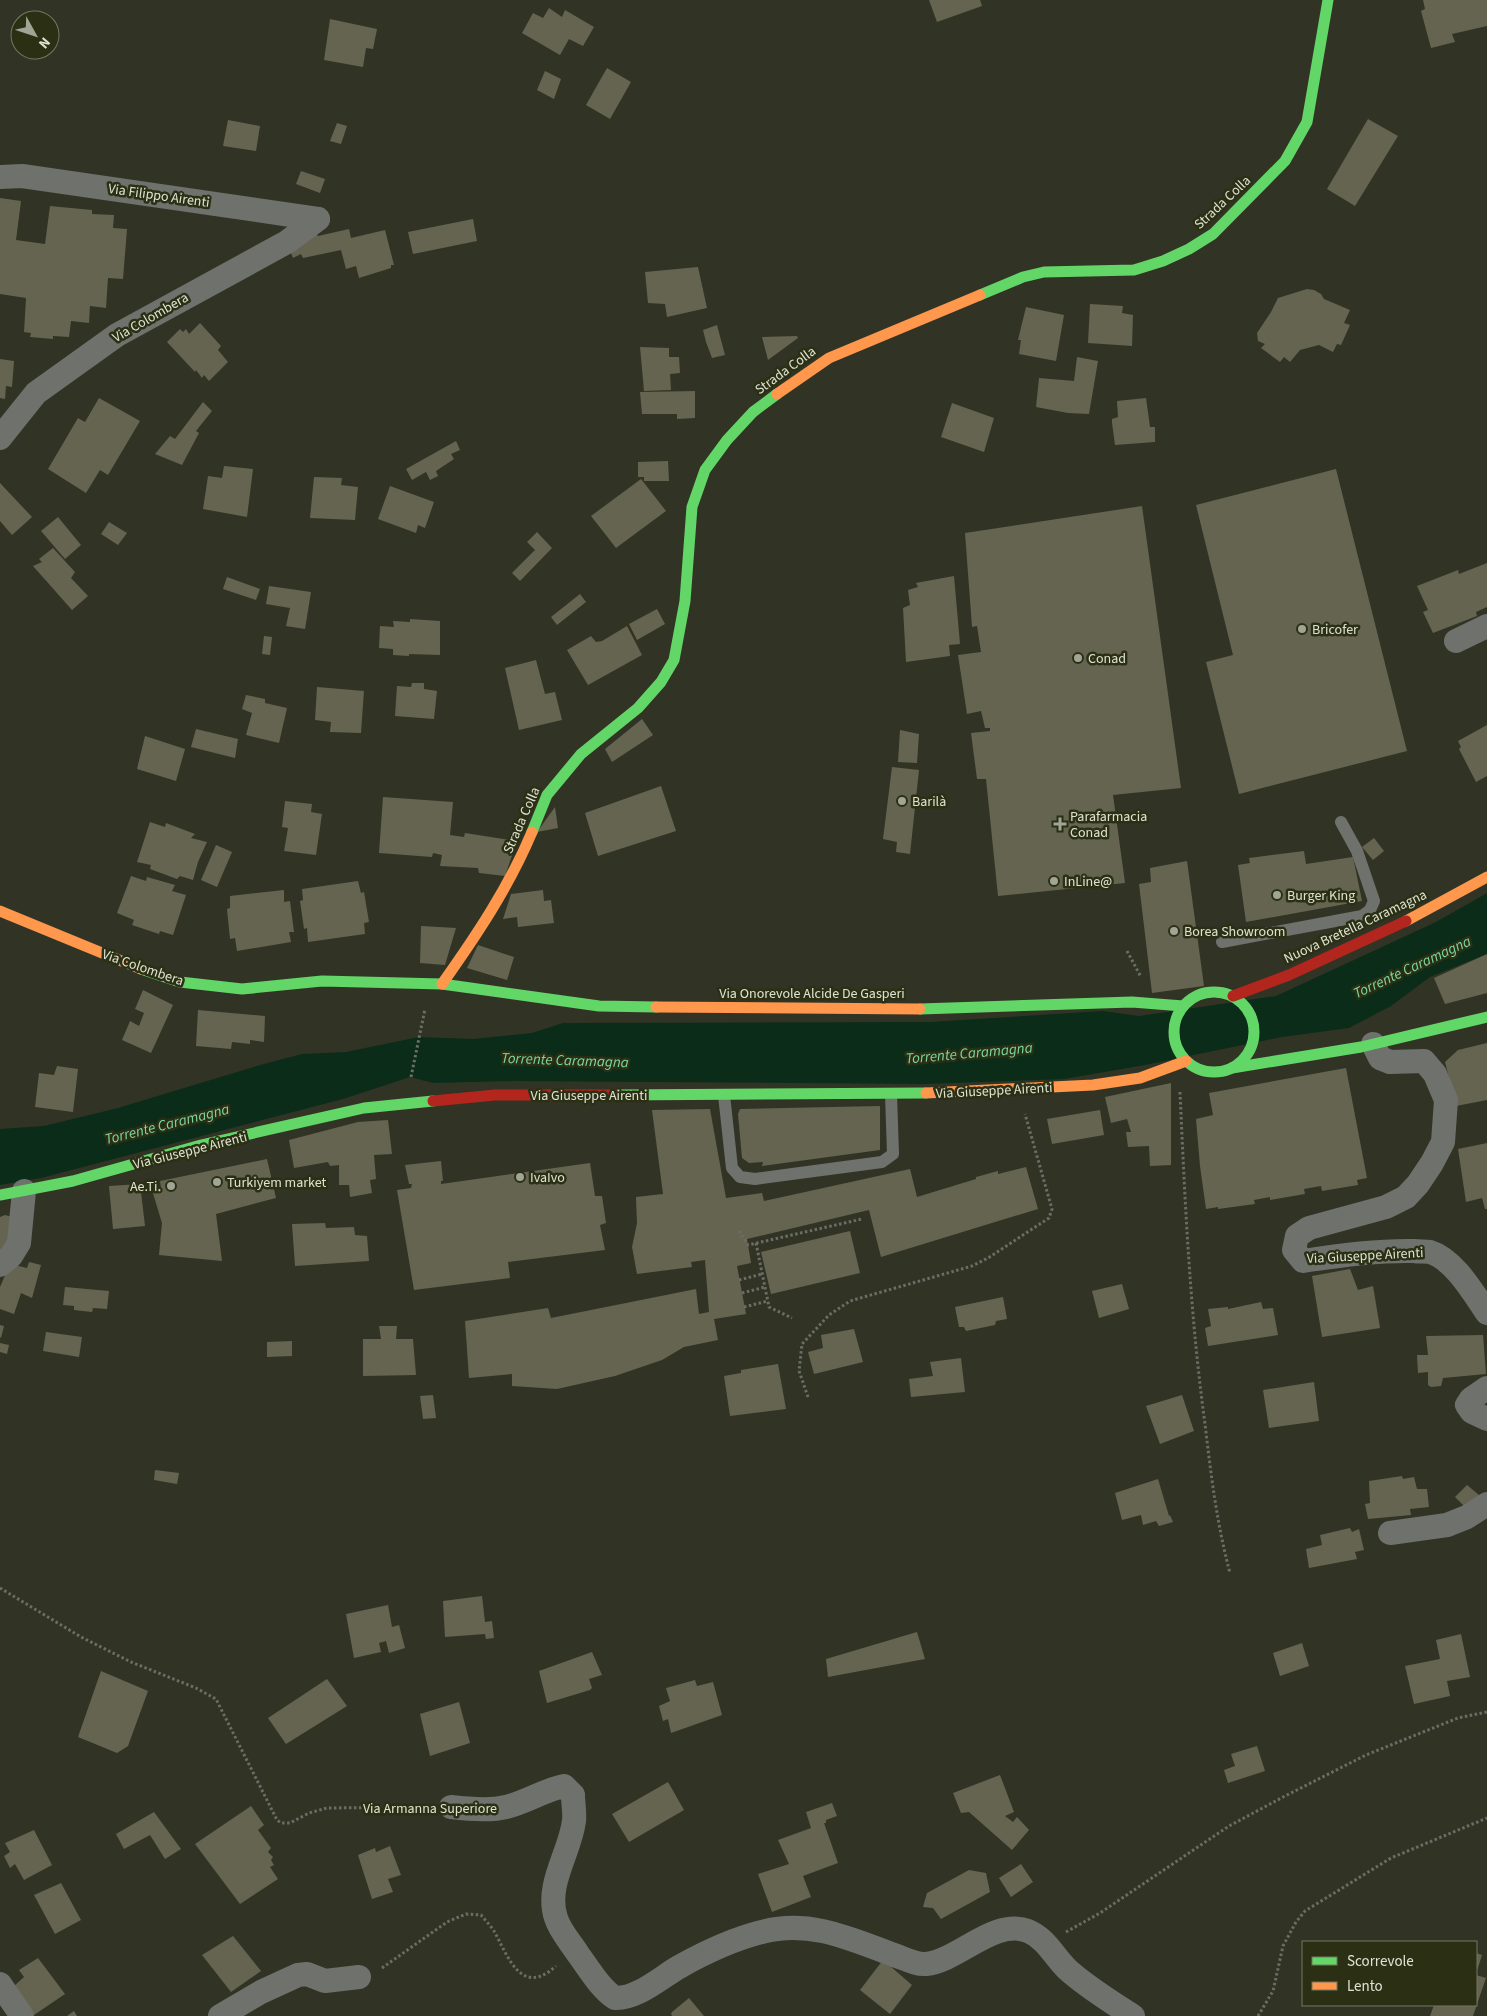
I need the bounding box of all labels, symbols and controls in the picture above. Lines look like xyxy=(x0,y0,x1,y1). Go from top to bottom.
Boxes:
north arrow xyxy=(10,10,60,60)
text: N xyxy=(34,33,55,53)
street label: Strada Colla xyxy=(1190,171,1255,234)
street label: Via Filippo Airenti xyxy=(107,179,211,213)
street label: Via Colombera xyxy=(109,288,192,348)
street label: Strada Colla xyxy=(751,342,820,400)
place label: Bricofer xyxy=(1312,620,1358,640)
marker: Bricofer xyxy=(1296,623,1308,635)
place label: Conad xyxy=(1088,649,1126,669)
marker: Conad xyxy=(1072,652,1084,664)
street label: Strada Colla xyxy=(498,784,545,857)
place label: Barilà xyxy=(912,792,946,812)
marker: Barilà xyxy=(896,795,908,807)
place label: Parafarmacia Conad xyxy=(1070,807,1147,843)
marker: Parafarmacia Conad xyxy=(1054,818,1066,830)
place label: InLine@ xyxy=(1064,872,1112,892)
marker: InLine@ xyxy=(1048,875,1060,887)
street label: Nuova Bretella Caramagna xyxy=(1281,885,1430,969)
place label: Burger King xyxy=(1287,886,1355,906)
marker: Burger King xyxy=(1271,889,1283,901)
place label: Borea Showroom xyxy=(1184,922,1285,942)
marker: Borea Showroom xyxy=(1168,925,1180,937)
water label: Torrente Caramagna xyxy=(1350,931,1474,1004)
street label: Via Colombera xyxy=(99,945,186,991)
street label: Via Onorevole Alcide De Gasperi xyxy=(719,984,905,1004)
water label: Torrente Caramagna xyxy=(905,1037,1033,1070)
water label: Torrente Caramagna xyxy=(501,1048,629,1073)
street label: Via Giuseppe Airenti xyxy=(935,1078,1053,1104)
street label: Via Giuseppe Airenti xyxy=(531,1086,647,1106)
water label: Torrente Caramagna xyxy=(103,1099,232,1150)
street label: Via Giuseppe Airenti xyxy=(131,1127,249,1175)
place label: IvaIvo xyxy=(530,1168,565,1188)
marker: IvaIvo xyxy=(514,1171,526,1183)
place label: Turkiyem market xyxy=(227,1173,327,1193)
marker: Turkiyem market xyxy=(211,1176,223,1188)
place label: Ae.Ti. xyxy=(130,1177,161,1197)
marker: Ae.Ti. xyxy=(165,1180,177,1192)
street label: Via Giuseppe Airenti xyxy=(1306,1243,1424,1269)
street label: Via Armanna Superiore xyxy=(363,1799,497,1819)
legend xyxy=(1302,1941,1477,2006)
text: Scorrevole xyxy=(1347,1951,1414,1972)
text: Lento xyxy=(1347,1976,1383,1997)

